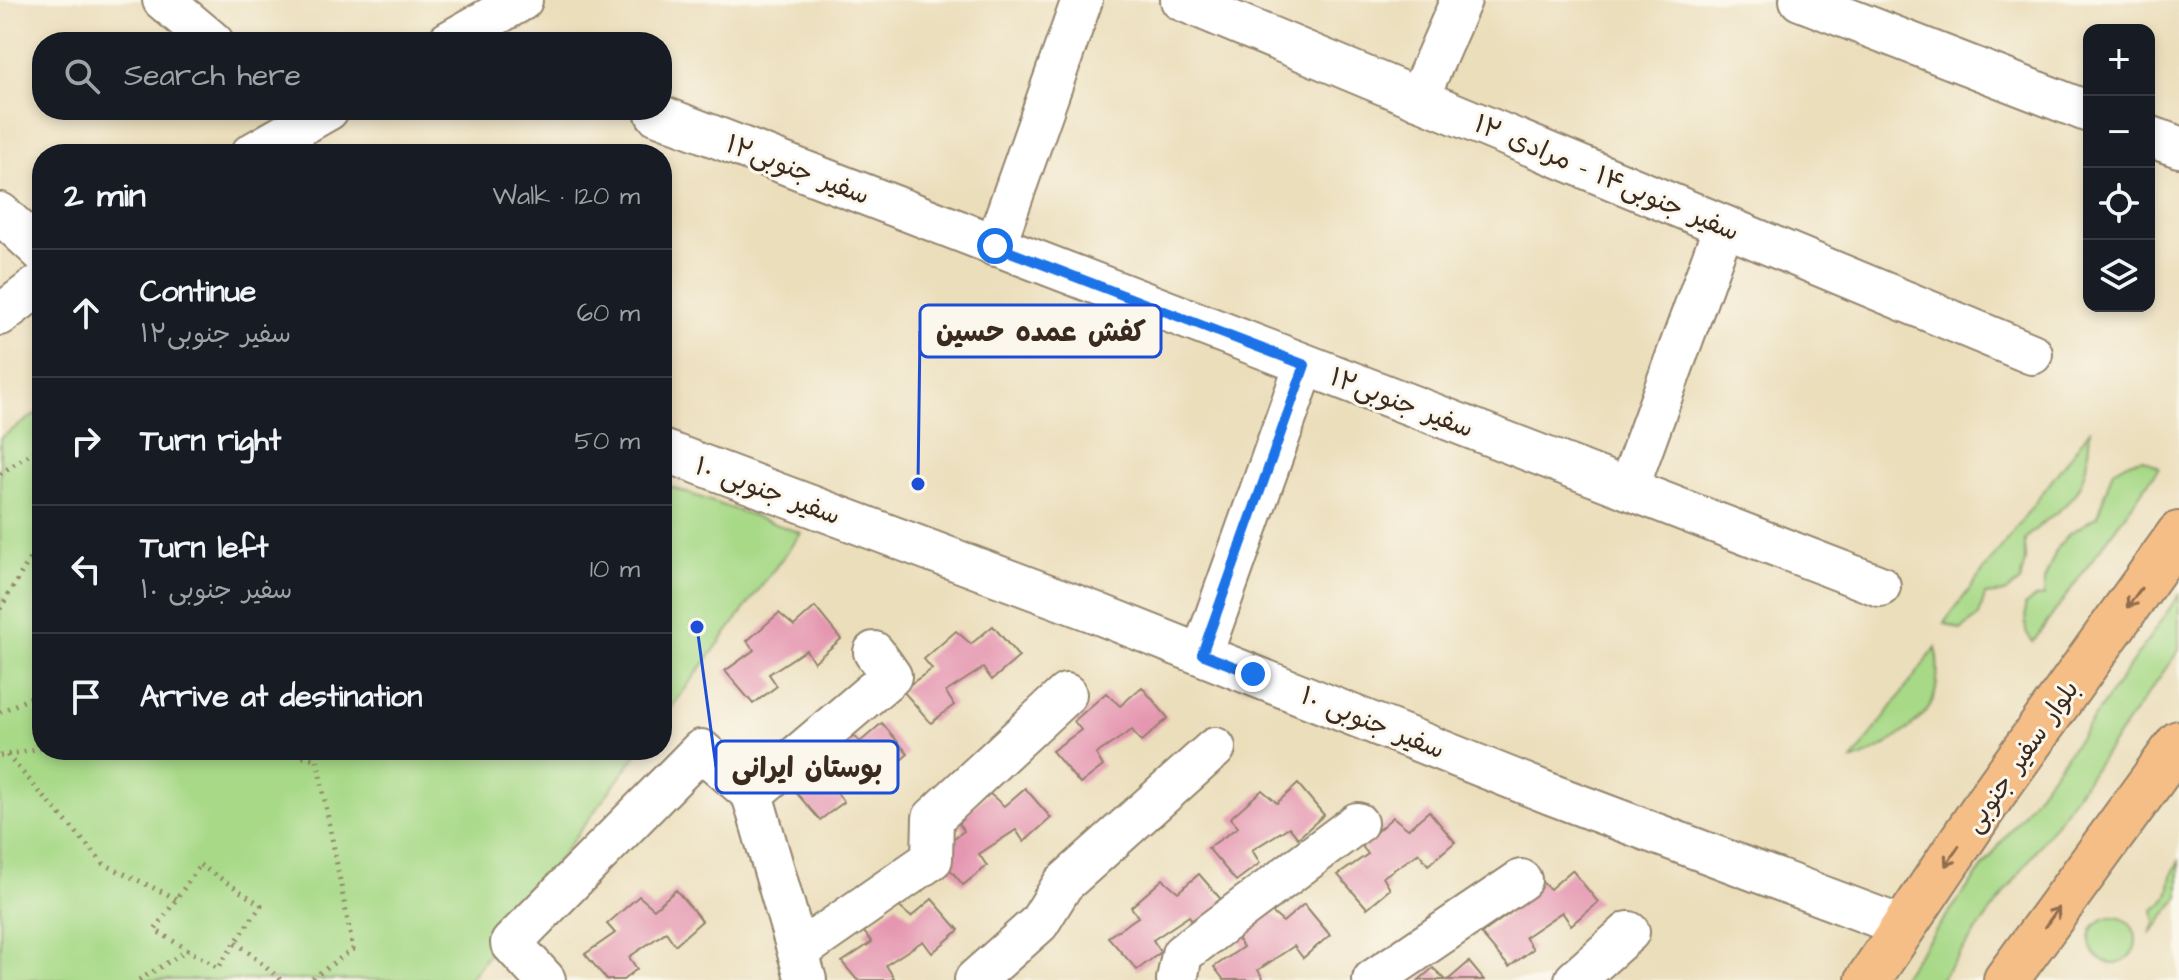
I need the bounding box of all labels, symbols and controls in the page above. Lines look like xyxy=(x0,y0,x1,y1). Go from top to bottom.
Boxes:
map controls xyxy=(2083,24,2155,312)
button: + xyxy=(2083,24,2155,96)
search box xyxy=(32,32,672,120)
icon: search xyxy=(60,54,104,98)
text: Search here xyxy=(124,55,301,97)
button: − xyxy=(2083,96,2155,168)
street label: سفیر جنوبی۱۴ - مرادی ۱۲ xyxy=(1468,106,1745,250)
street label: سفیر جنوبی۱۲ xyxy=(721,126,875,214)
button: locate xyxy=(2083,168,2155,240)
text: 2 min xyxy=(64,172,146,220)
text: Walk · 120 m xyxy=(493,178,640,214)
route start xyxy=(977,228,1013,264)
button: layers xyxy=(2083,240,2155,312)
text: Continue xyxy=(140,271,256,313)
icon: ahead xyxy=(64,291,108,335)
text: 60 m xyxy=(577,295,640,331)
callout: کفش عمده حسین xyxy=(920,305,1161,357)
text: کفش عمده حسین xyxy=(936,313,1147,352)
text: سفیر جنوبی۱۲ xyxy=(140,316,291,352)
street label: سفیر جنوبی۱۲ xyxy=(1325,359,1479,447)
icon: right xyxy=(64,419,108,463)
text: Turn right xyxy=(140,420,281,462)
text: 50 m xyxy=(575,423,640,459)
street label: سفیر جنوبی ۱۰ xyxy=(690,448,845,534)
text: Turn left xyxy=(140,527,268,569)
icon: left xyxy=(64,547,108,591)
text: 10 m xyxy=(590,551,640,587)
text: سفیر جنوبی ۱۰ xyxy=(140,572,292,608)
one-way arrow xyxy=(2125,586,2142,608)
route end xyxy=(1235,656,1271,692)
street label: بلوار سفیر جنوبی xyxy=(1956,673,2088,840)
icon: arrive xyxy=(64,675,108,719)
text: Arrive at destination xyxy=(140,676,422,718)
street label: سفیر جنوبی ۱۰ xyxy=(1295,678,1450,768)
callout: بوستان ایرانی xyxy=(716,741,898,793)
text: بوستان ایرانی xyxy=(732,749,882,788)
one-way arrow xyxy=(1943,844,1959,867)
one-way arrow xyxy=(2043,907,2060,928)

